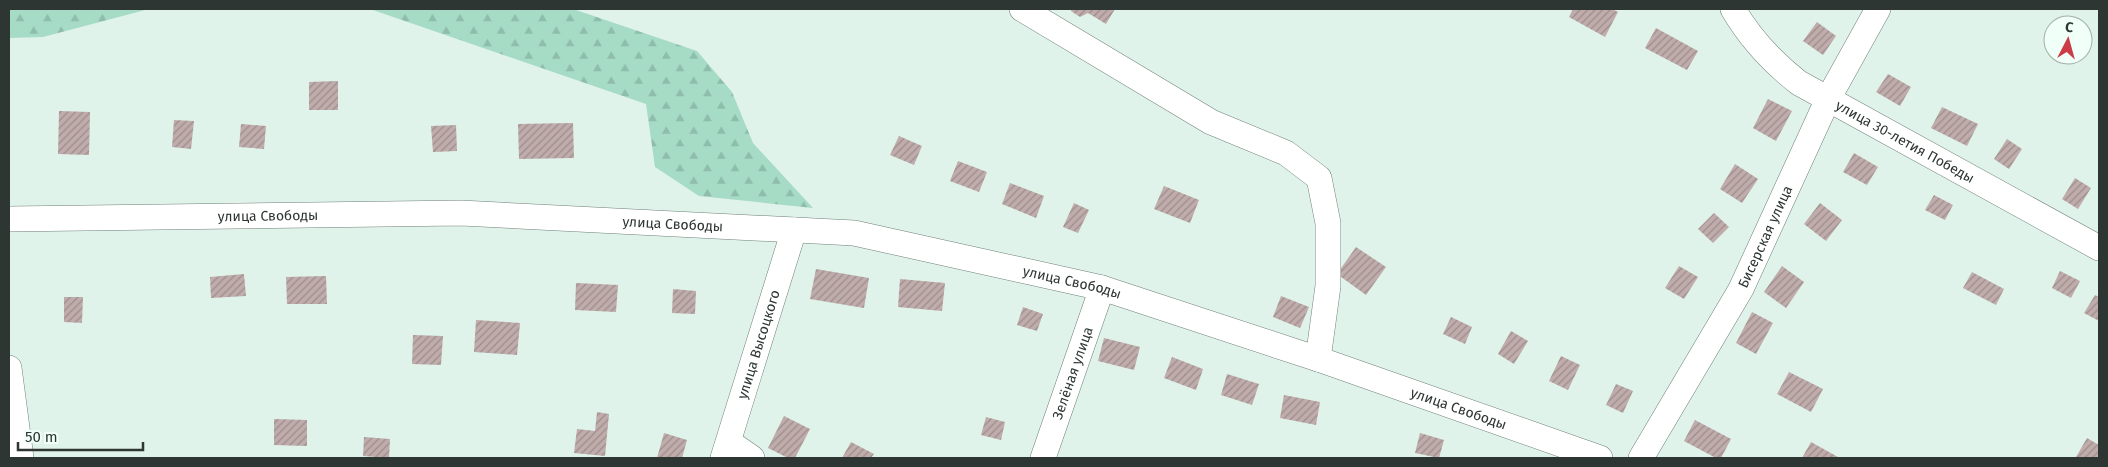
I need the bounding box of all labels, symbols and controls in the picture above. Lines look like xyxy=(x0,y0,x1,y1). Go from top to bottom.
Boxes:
north arrow xyxy=(2043,15,2093,65)
text: С xyxy=(2064,19,2074,36)
street label: улица 30-летия Победы xyxy=(1833,96,1978,186)
street label: Бисерская улица xyxy=(1734,183,1796,291)
street label: улица Свободы xyxy=(218,206,318,225)
street label: улица Свободы xyxy=(622,213,723,235)
street label: улица Свободы xyxy=(1021,262,1123,302)
street label: улица Высоцкого xyxy=(733,288,783,401)
street label: Зелёная улица xyxy=(1049,324,1096,422)
street label: улица Свободы xyxy=(1408,384,1509,433)
scale bar xyxy=(18,420,142,452)
text: 50 m xyxy=(25,428,58,446)

